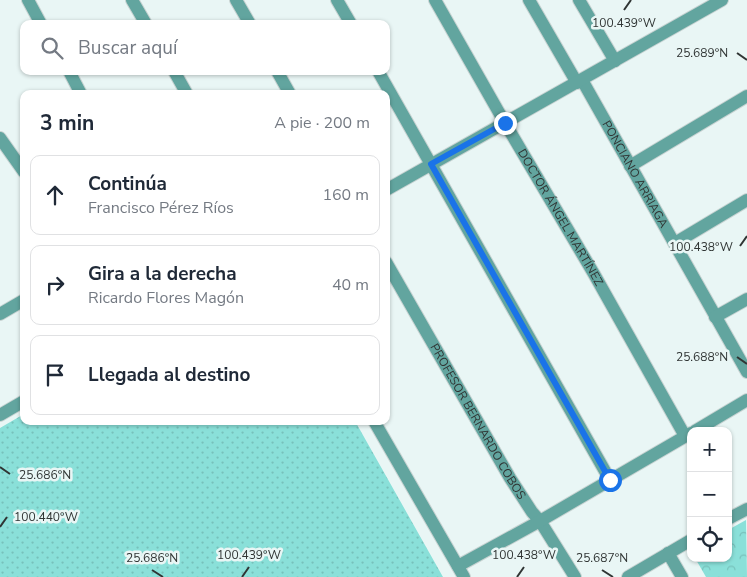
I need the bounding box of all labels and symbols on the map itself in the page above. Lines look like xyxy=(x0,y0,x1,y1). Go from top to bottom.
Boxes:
text: 100.439°W xyxy=(592,15,656,31)
text: 25.689°N xyxy=(676,45,728,61)
route end xyxy=(494,112,517,135)
street label: PONCIANO ARRIAGA xyxy=(598,118,672,231)
street label: DOCTOR ÁNGEL MARTÍNEZ xyxy=(514,146,607,289)
text: 100.438°W xyxy=(669,239,733,255)
street label: PROFESOR BERNARDO COBOS xyxy=(426,340,530,502)
text: 25.688°N xyxy=(676,349,728,365)
text: 25.686°N xyxy=(19,467,71,483)
route start xyxy=(599,469,622,492)
text: 100.440°W xyxy=(14,509,78,525)
text: 100.439°W xyxy=(217,547,281,563)
text: 100.438°W xyxy=(492,547,556,563)
text: 25.686°N xyxy=(126,550,178,566)
text: 25.687°N xyxy=(576,550,628,566)

